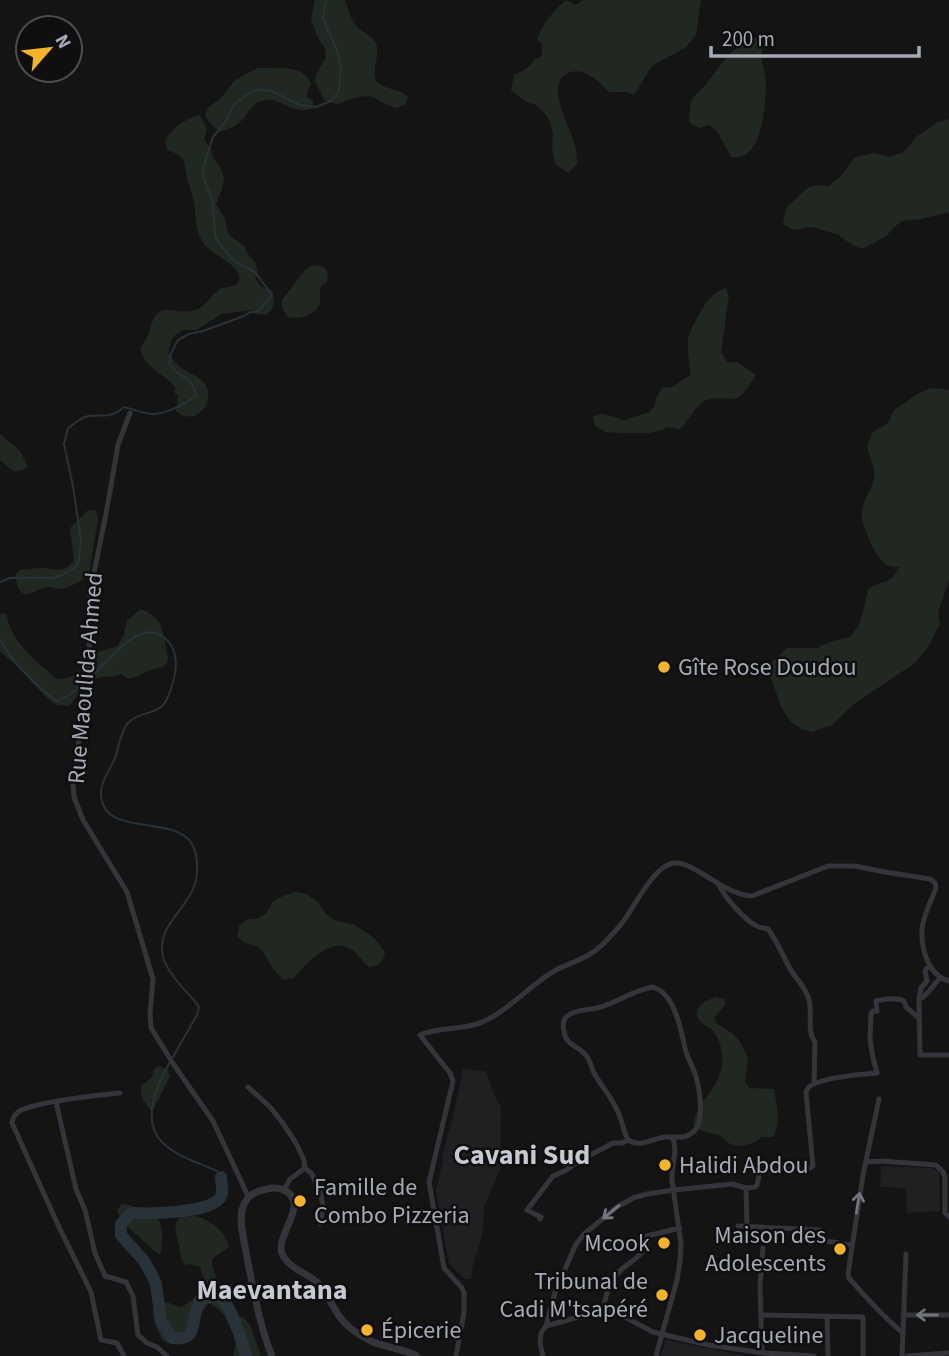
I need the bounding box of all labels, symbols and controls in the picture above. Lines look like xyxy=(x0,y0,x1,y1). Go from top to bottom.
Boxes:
north arrow xyxy=(14,14,84,84)
scale bar xyxy=(711,14,919,58)
text: 200 m xyxy=(722,24,775,54)
text: N xyxy=(48,30,78,54)
street label: Rue Maoulida Ahmed xyxy=(59,571,112,785)
place label: Gîte Rose Doudou xyxy=(678,650,857,685)
marker: Gîte Rose Doudou xyxy=(656,659,672,675)
district label: Cavani Sud xyxy=(454,1135,590,1175)
place label: Halidi Abdou xyxy=(679,1148,808,1183)
marker: Halidi Abdou xyxy=(657,1157,673,1173)
place label: Famille de Combo Pizzeria xyxy=(314,1170,470,1233)
one-way arrow xyxy=(852,1192,865,1215)
marker: Famille de Combo Pizzeria xyxy=(292,1193,308,1209)
one-way arrow xyxy=(603,1205,621,1220)
place label: Maison des Adolescents xyxy=(705,1218,826,1281)
place label: Mcook xyxy=(584,1226,650,1261)
marker: Mcook xyxy=(656,1235,672,1251)
marker: Maison des Adolescents xyxy=(832,1241,848,1257)
place label: Tribunal de Cadi M'tsapéré xyxy=(500,1264,648,1327)
district label: Maevantana xyxy=(197,1270,347,1310)
marker: Tribunal de Cadi M'tsapéré xyxy=(654,1287,670,1303)
one-way arrow xyxy=(916,1308,939,1322)
place label: Épicerie xyxy=(381,1313,461,1348)
place label: Jacqueline xyxy=(714,1318,823,1353)
marker: Épicerie xyxy=(359,1322,375,1338)
marker: Jacqueline xyxy=(692,1327,708,1343)

